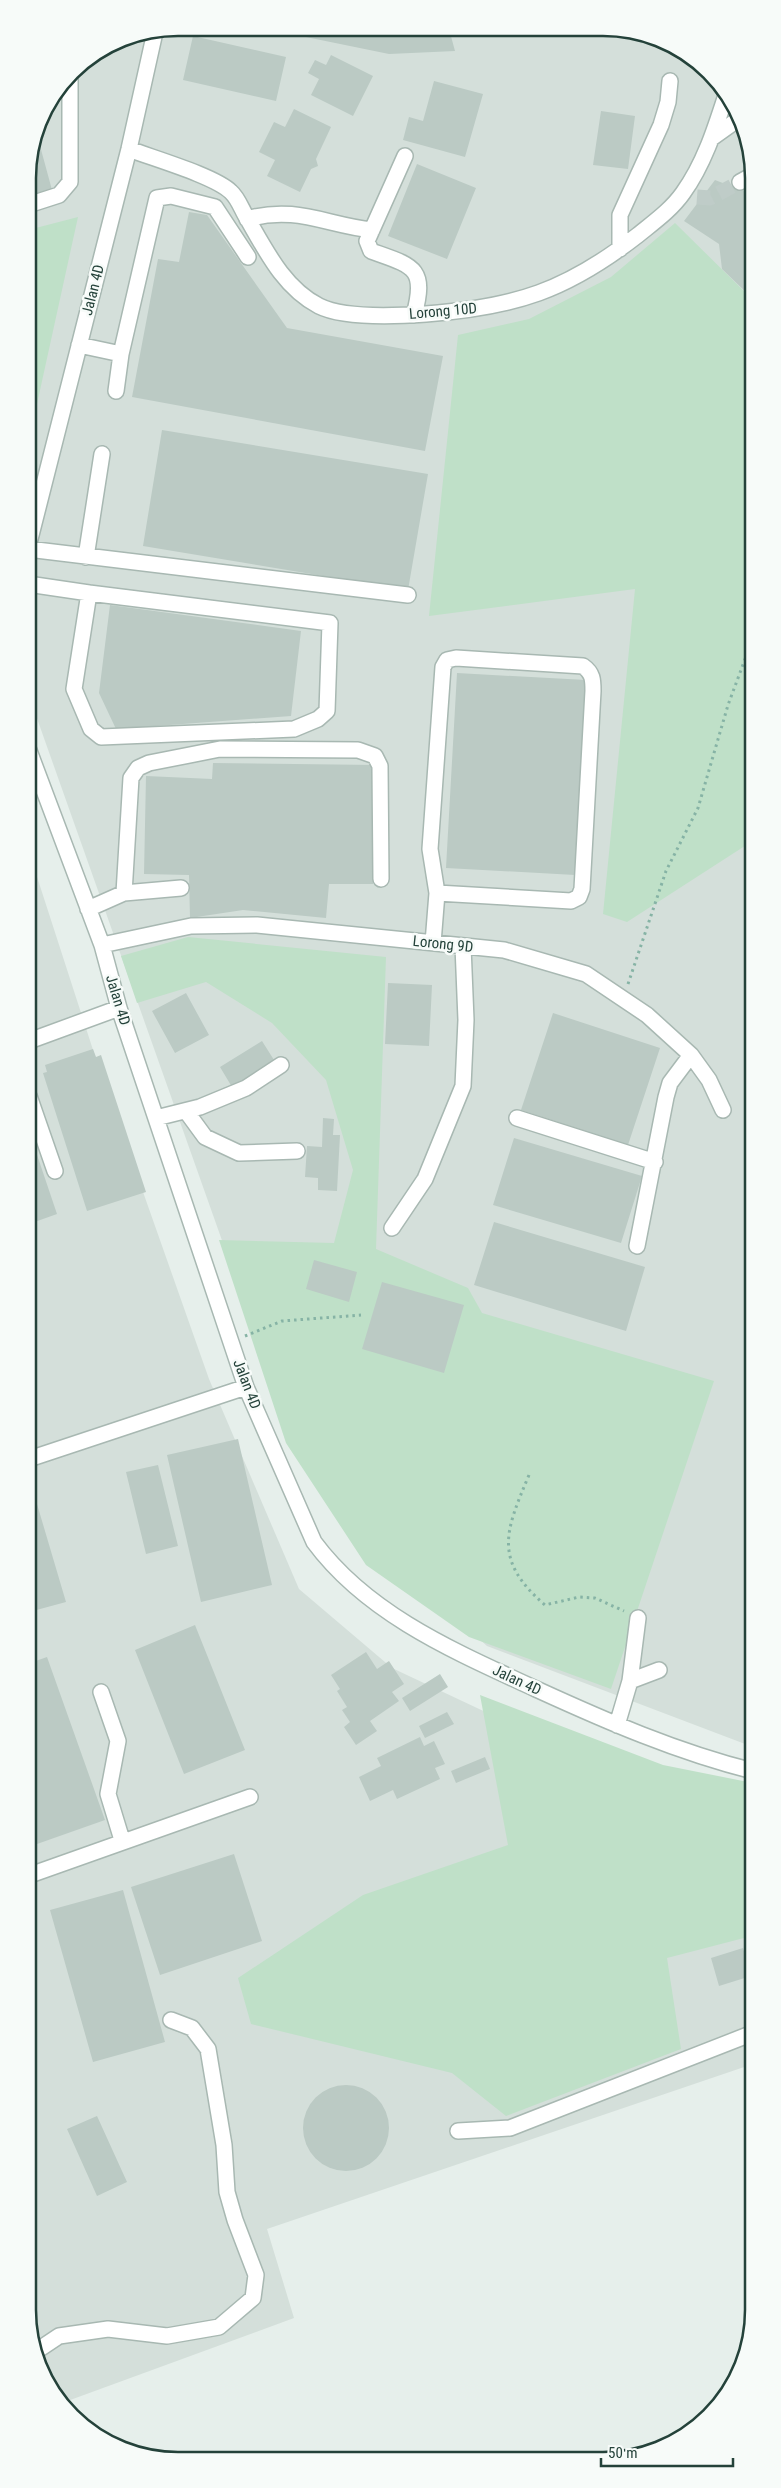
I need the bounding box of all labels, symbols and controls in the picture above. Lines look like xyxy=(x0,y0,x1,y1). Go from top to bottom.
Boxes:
street label: Jalan 4D xyxy=(78,263,108,317)
street label: Lorong 10D xyxy=(408,299,478,323)
street label: Lorong 9D xyxy=(412,932,474,956)
street label: Jalan 4D xyxy=(102,973,134,1027)
street label: Jalan 4D xyxy=(229,1357,265,1411)
street label: Jalan 4D xyxy=(490,1661,544,1699)
scale bar xyxy=(601,2436,734,2468)
text: 50 m xyxy=(608,2444,638,2462)

